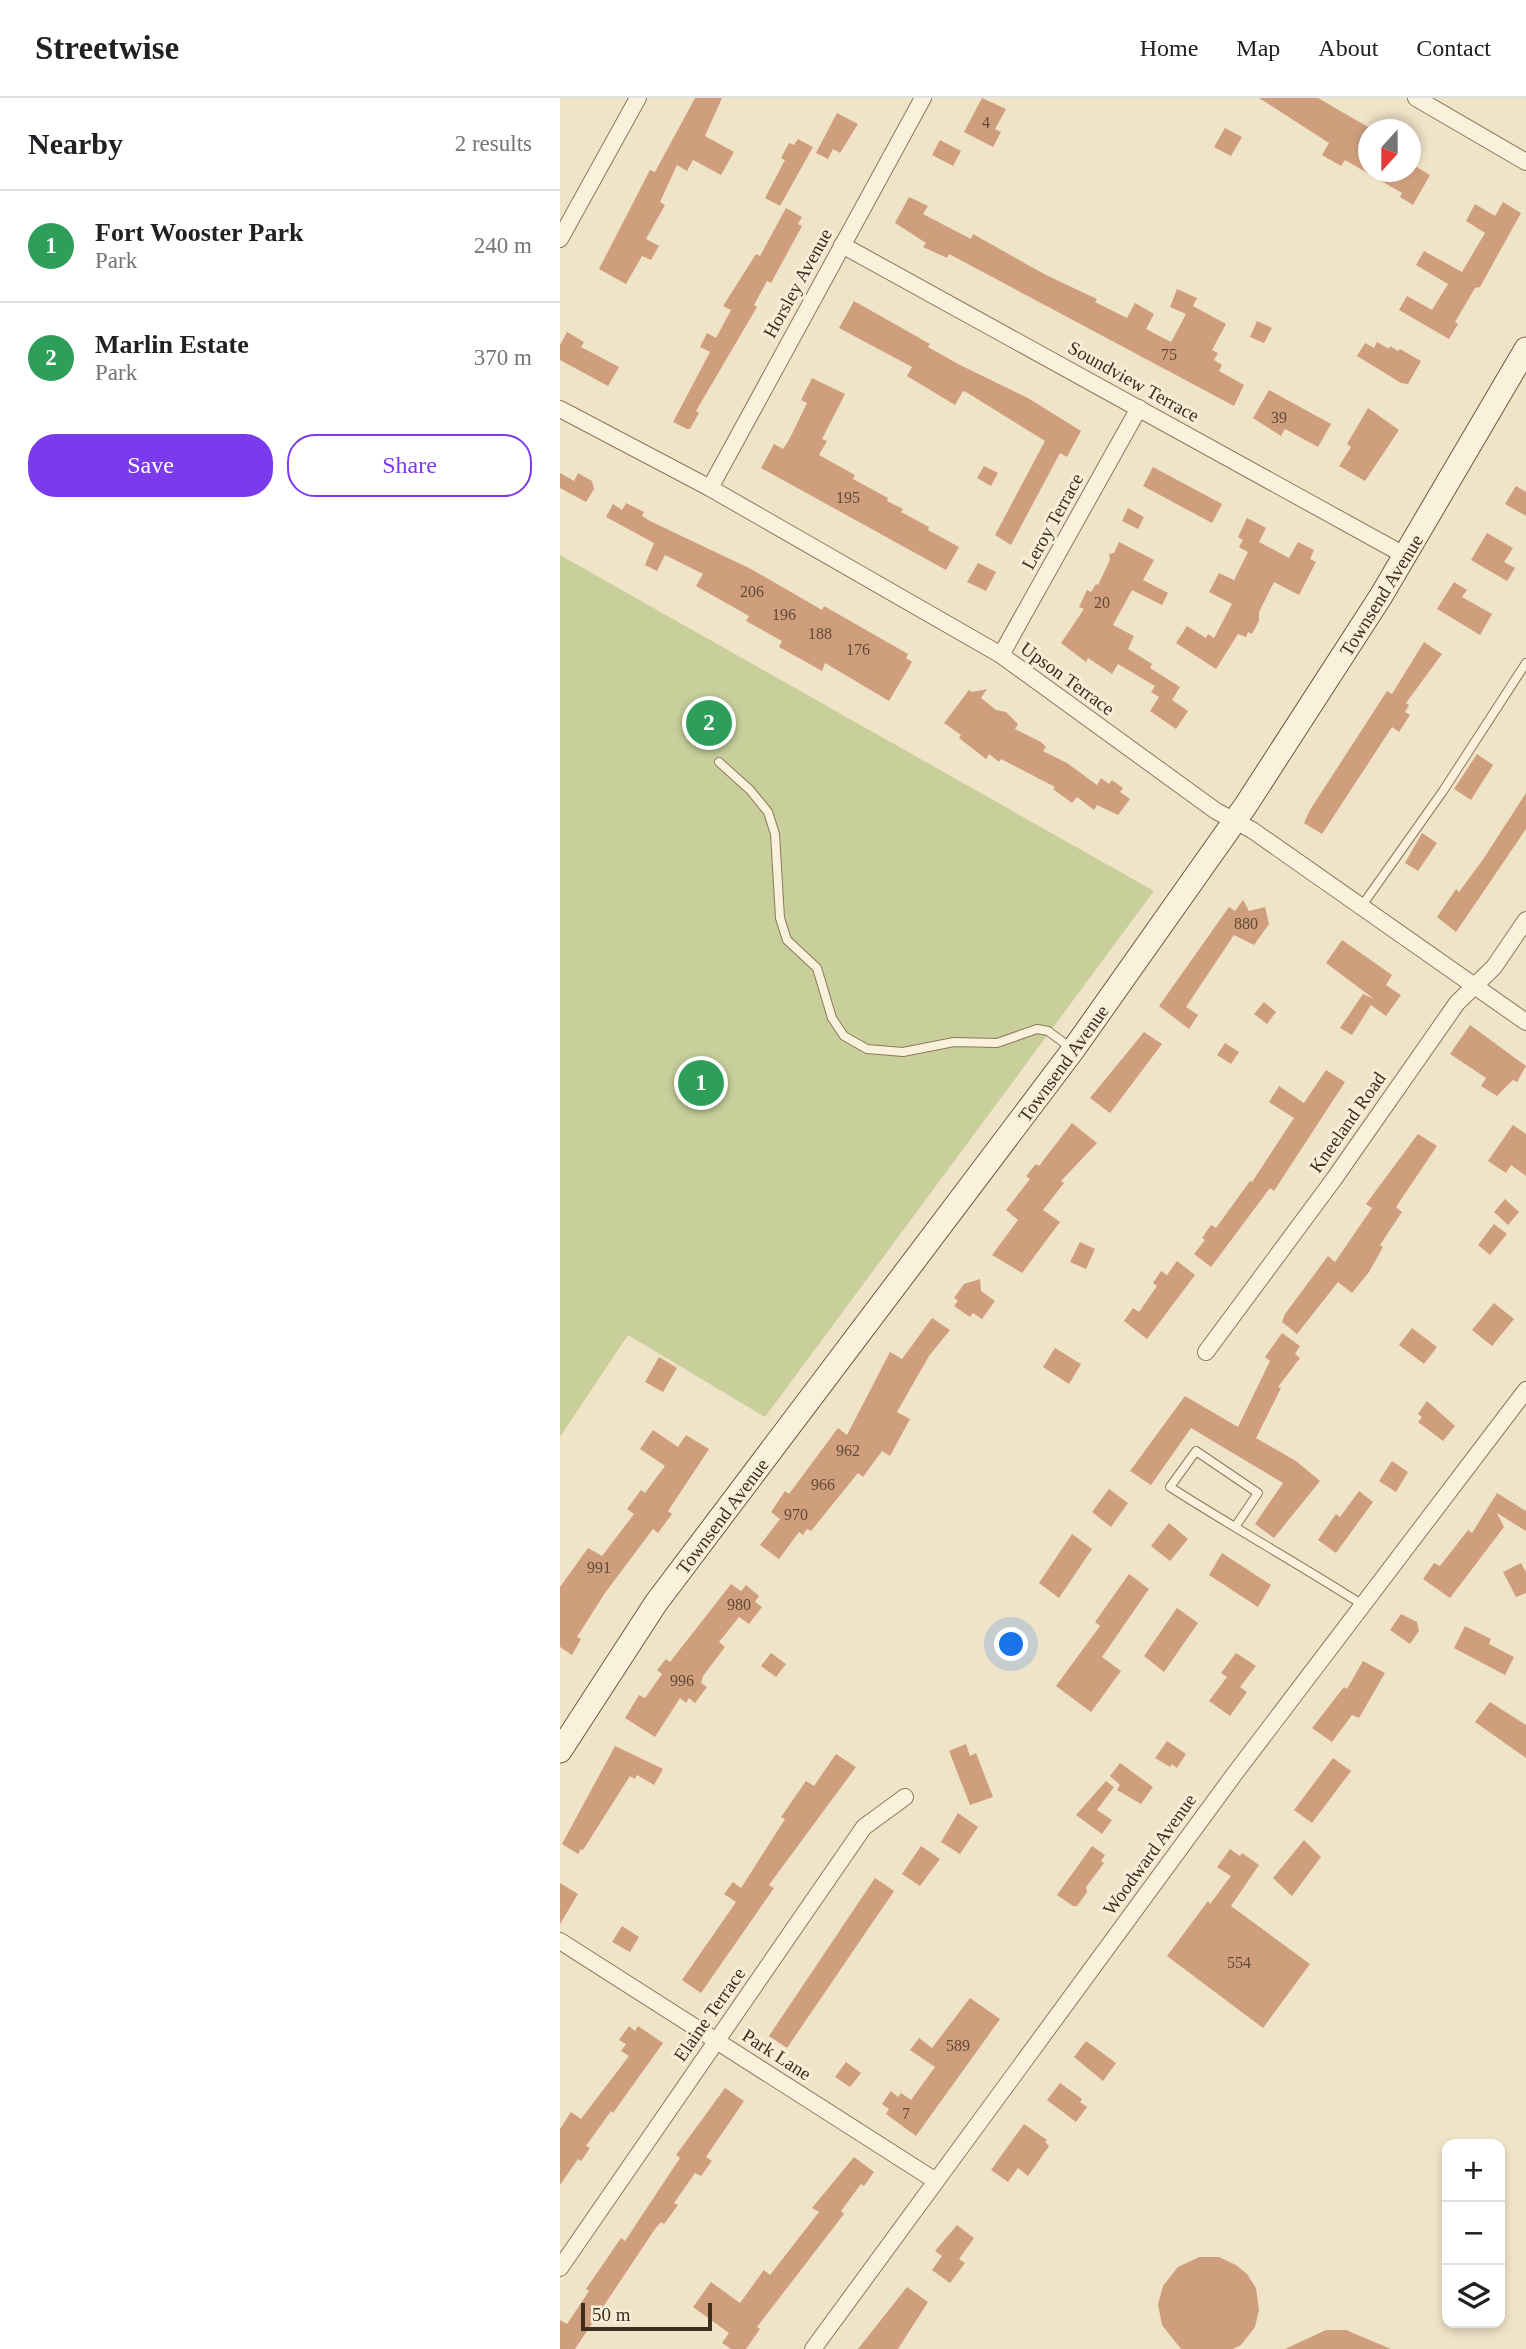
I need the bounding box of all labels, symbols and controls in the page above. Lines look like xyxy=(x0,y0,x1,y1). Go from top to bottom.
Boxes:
text: Streetwise xyxy=(35,30,179,66)
text: Home xyxy=(1140,35,1198,61)
text: Map xyxy=(1236,35,1280,61)
text: About xyxy=(1318,35,1378,61)
text: Contact xyxy=(1416,35,1491,61)
house number: 4 xyxy=(982,114,990,131)
north arrow xyxy=(1358,119,1421,182)
text: Nearby xyxy=(28,127,123,160)
text: 2 results xyxy=(455,131,532,156)
text: Fort Wooster Park xyxy=(95,218,303,247)
street label: Horsley Avenue xyxy=(759,225,836,341)
text: 1 xyxy=(45,233,57,258)
text: 240 m xyxy=(474,233,532,258)
text: Park xyxy=(95,248,137,273)
text: Marlin Estate xyxy=(95,330,249,359)
street label: Soundview Terrace xyxy=(1065,337,1203,426)
text: 2 xyxy=(45,345,57,370)
text: 370 m xyxy=(474,345,532,370)
house number: 75 xyxy=(1161,346,1177,363)
text: Park xyxy=(95,360,137,385)
house number: 39 xyxy=(1271,409,1287,426)
button: Save xyxy=(28,434,273,497)
button: Share xyxy=(287,434,532,497)
street label: Leroy Terrace xyxy=(1017,470,1087,573)
house number: 195 xyxy=(836,489,860,506)
street label: Townsend Avenue xyxy=(1336,531,1427,660)
house number: 206 xyxy=(740,583,764,600)
house number: 20 xyxy=(1094,594,1110,611)
house number: 196 xyxy=(772,606,796,623)
house number: 188 xyxy=(808,625,832,642)
street label: Upson Terrace xyxy=(1017,637,1119,719)
house number: 176 xyxy=(846,641,870,658)
pin: 2 xyxy=(686,697,732,749)
house number: 880 xyxy=(1234,915,1258,932)
street label: Townsend Avenue xyxy=(1014,1001,1113,1126)
pin: 1 xyxy=(678,1057,724,1109)
street label: Kneeland Road xyxy=(1305,1068,1390,1176)
house number: 962 xyxy=(836,1442,860,1459)
street label: Townsend Avenue xyxy=(672,1454,773,1578)
house number: 966 xyxy=(811,1476,835,1493)
house number: 970 xyxy=(784,1506,808,1523)
house number: 991 xyxy=(587,1559,611,1576)
house number: 980 xyxy=(727,1596,751,1613)
your location xyxy=(994,1627,1028,1661)
house number: 996 xyxy=(670,1672,694,1689)
street label: Woodward Avenue xyxy=(1099,1790,1200,1919)
house number: 554 xyxy=(1227,1954,1251,1971)
street label: Elaine Terrace xyxy=(669,1963,749,2065)
street label: Park Lane xyxy=(738,2024,815,2084)
house number: 589 xyxy=(946,2037,970,2054)
house number: 7 xyxy=(902,2105,910,2122)
map controls xyxy=(1442,2139,1505,2328)
button: + xyxy=(1442,2139,1505,2202)
button: − xyxy=(1442,2202,1505,2265)
button: layers xyxy=(1442,2265,1505,2328)
scale bar xyxy=(581,2300,712,2332)
text: 50 m xyxy=(592,2304,631,2325)

